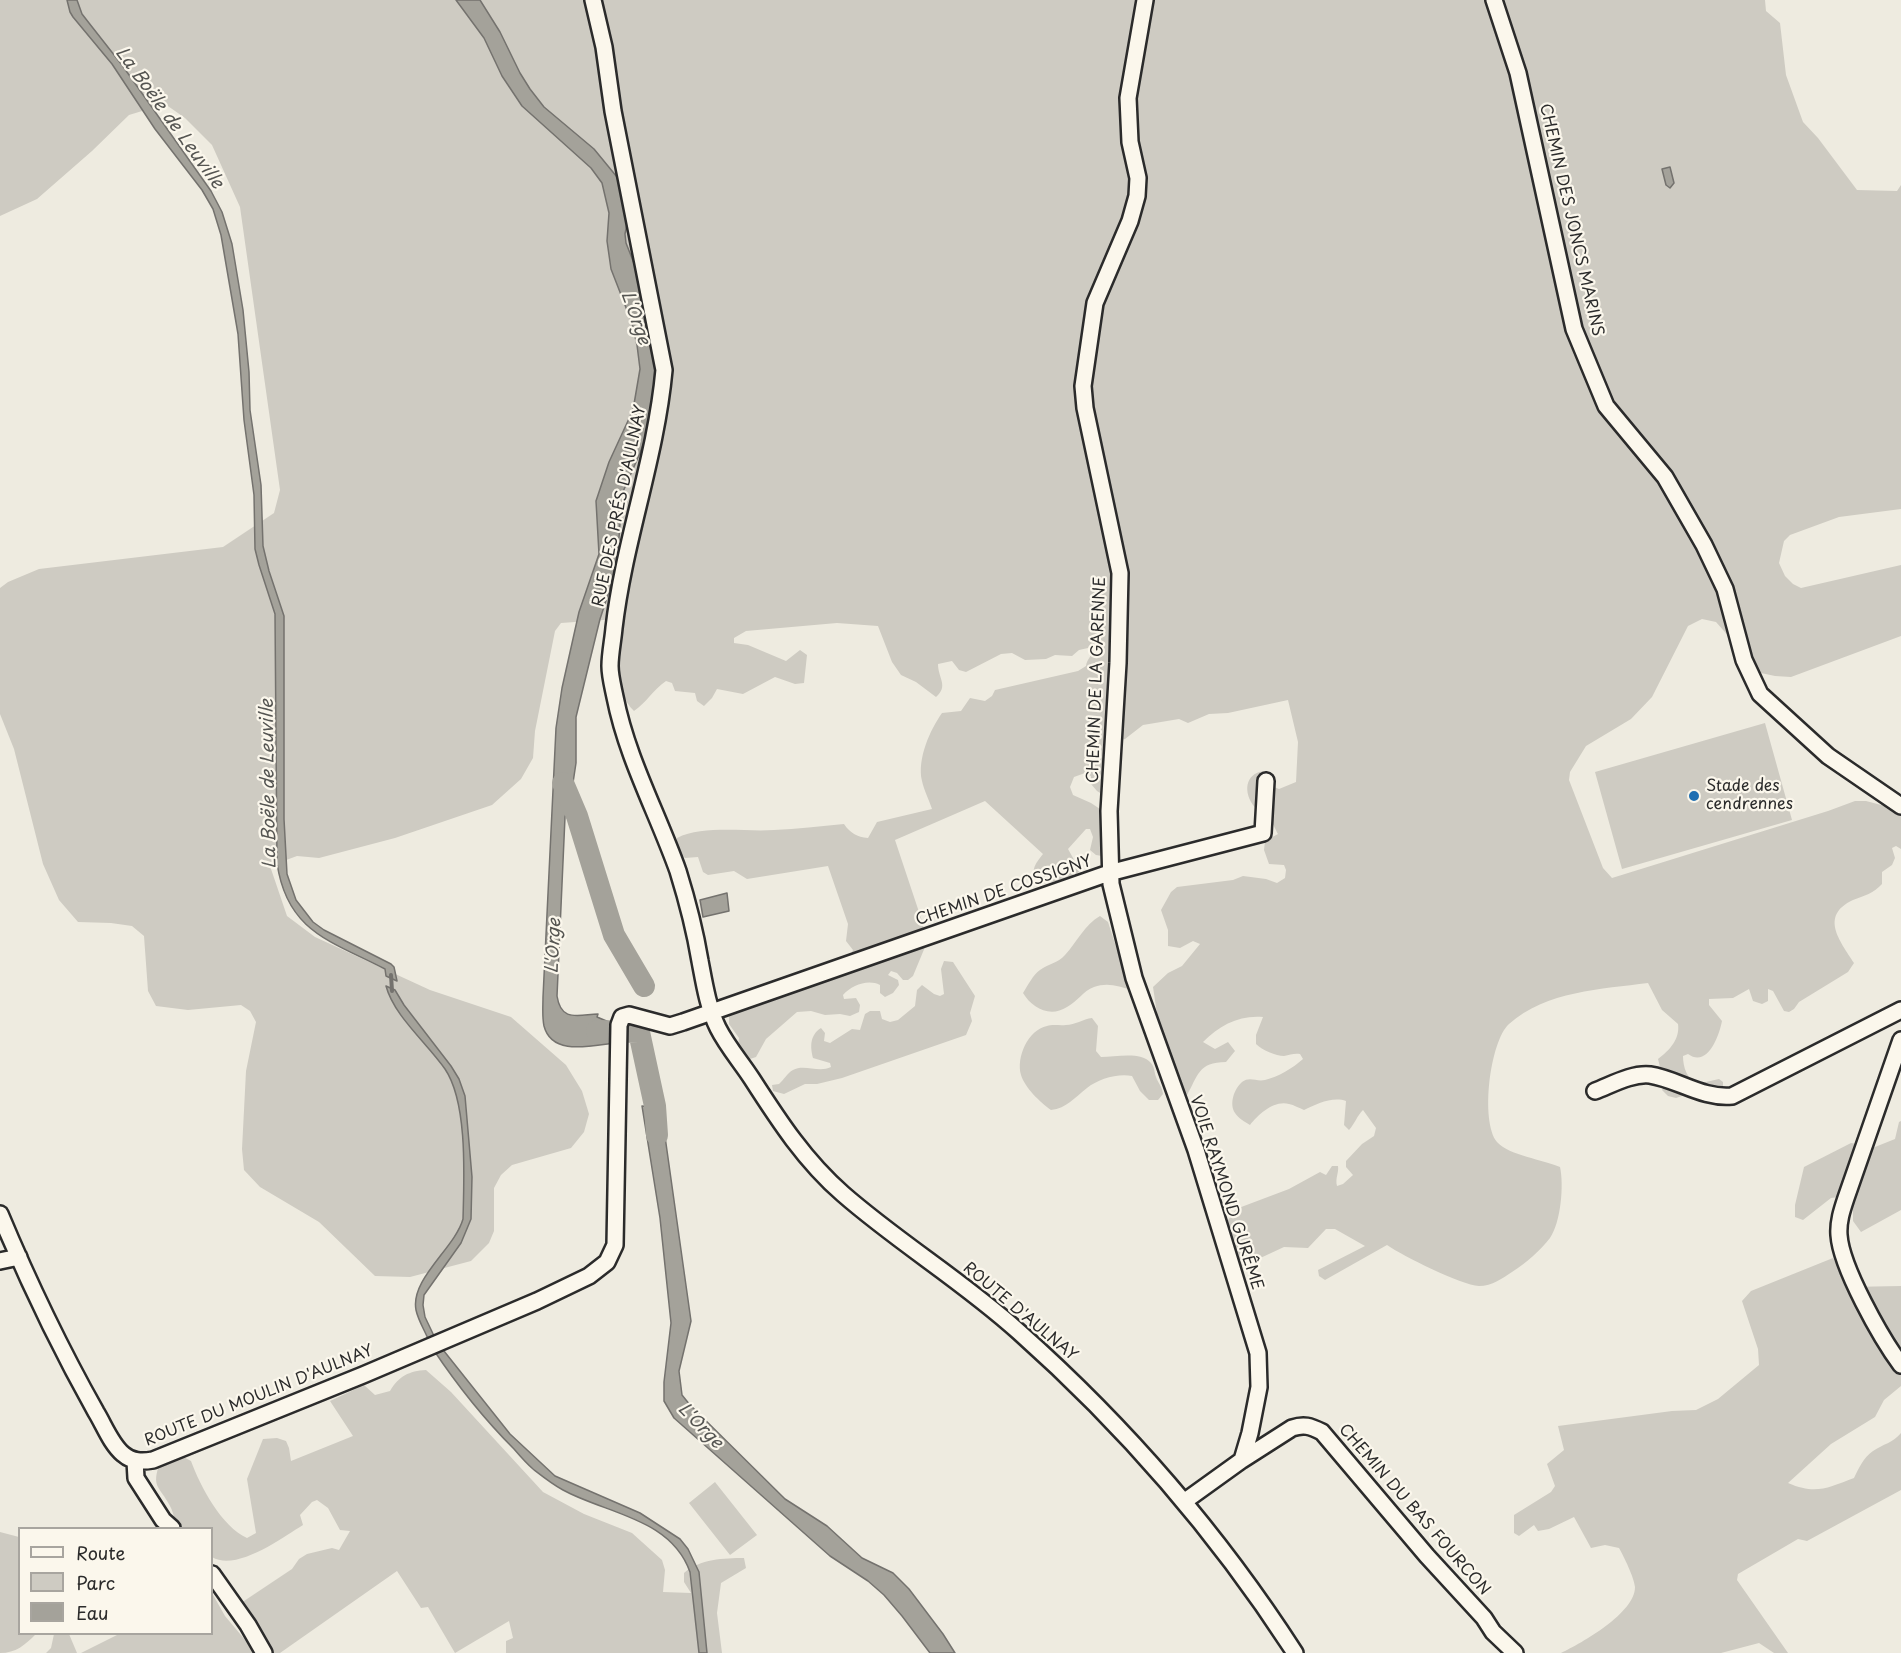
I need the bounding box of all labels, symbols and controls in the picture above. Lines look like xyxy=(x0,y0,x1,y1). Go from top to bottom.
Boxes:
water label: La Boële de Leuville xyxy=(110,43,228,193)
street label: CHEMIN DES JONCS MARINS xyxy=(1535,102,1607,338)
water label: L'Orge xyxy=(616,288,654,348)
street label: RUE DES PRÉS D'AULNAY xyxy=(589,403,651,609)
street label: CHEMIN DE LA GARENNE xyxy=(1084,577,1110,783)
water label: La Boële de Leuville xyxy=(257,699,281,869)
place label: Stade des cendrennes xyxy=(1706,777,1793,815)
marker: Stade des cendrennes xyxy=(1687,789,1701,803)
street label: CHEMIN DE COSSIGNY xyxy=(913,852,1095,930)
water label: L'Orge xyxy=(542,918,566,974)
street label: VOIE RAYMOND GURÊME xyxy=(1185,1093,1267,1293)
street label: ROUTE D'AULNAY xyxy=(959,1259,1081,1365)
street label: ROUTE DU MOULIN D'AULNAY xyxy=(142,1341,376,1451)
water label: L'Orge xyxy=(673,1399,727,1453)
street label: CHEMIN DU BAS FOURCON xyxy=(1334,1420,1494,1600)
legend xyxy=(18,1527,213,1635)
text: Route xyxy=(76,1539,125,1566)
text: Parc xyxy=(76,1569,115,1596)
text: Eau xyxy=(76,1599,108,1626)

